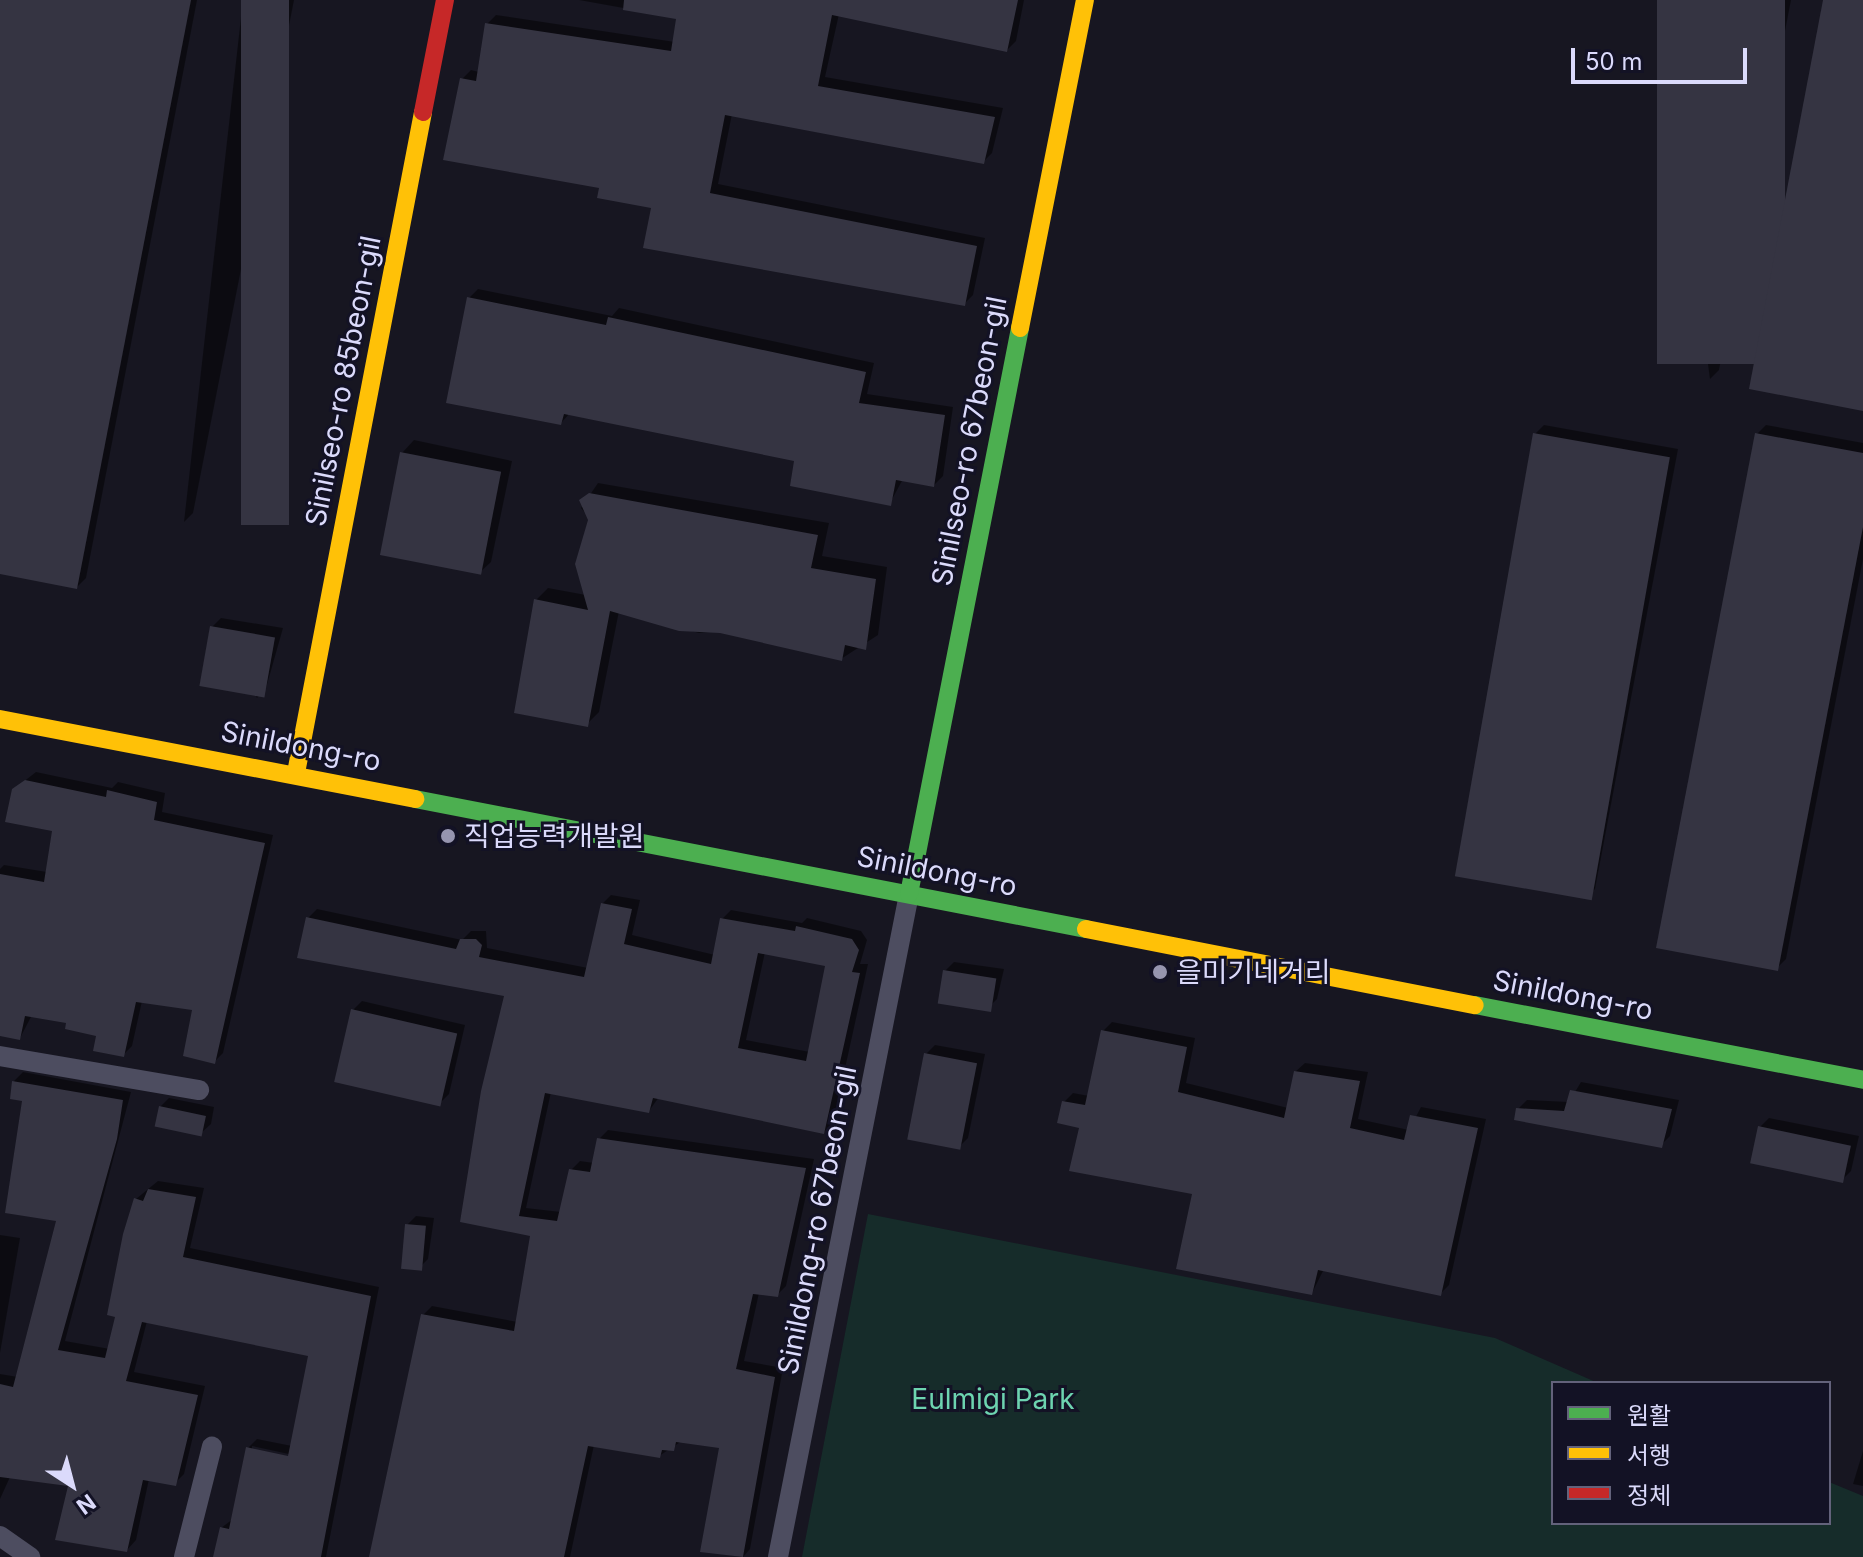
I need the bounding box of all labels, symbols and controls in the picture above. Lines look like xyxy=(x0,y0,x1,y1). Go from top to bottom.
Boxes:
scale bar xyxy=(1575,32,1751,82)
text: 50 m xyxy=(1585,47,1643,76)
street label: Sinilseo-ro 85beon-gil xyxy=(298,233,388,529)
street label: Sinilseo-ro 67beon-gil xyxy=(924,294,1014,588)
street label: Sinildong-ro xyxy=(218,714,384,778)
place label: 직업능력개발원 xyxy=(464,819,644,853)
marker: 직업능력개발원 xyxy=(439,827,457,845)
street label: Sinildong-ro xyxy=(854,839,1020,903)
place label: 을미기네거리 xyxy=(1176,955,1331,989)
marker: 을미기네거리 xyxy=(1151,963,1169,981)
street label: Sinildong-ro xyxy=(1490,963,1656,1027)
street label: Sinildong-ro 67beon-gil xyxy=(771,1063,863,1377)
legend xyxy=(1551,1381,1831,1525)
park label: Eulmigi Park xyxy=(911,1382,1075,1416)
text: 원활 xyxy=(1627,1401,1671,1430)
text: 서행 xyxy=(1627,1441,1671,1470)
north arrow xyxy=(32,1445,112,1525)
text: 정체 xyxy=(1627,1481,1671,1510)
text: N xyxy=(72,1489,101,1520)

